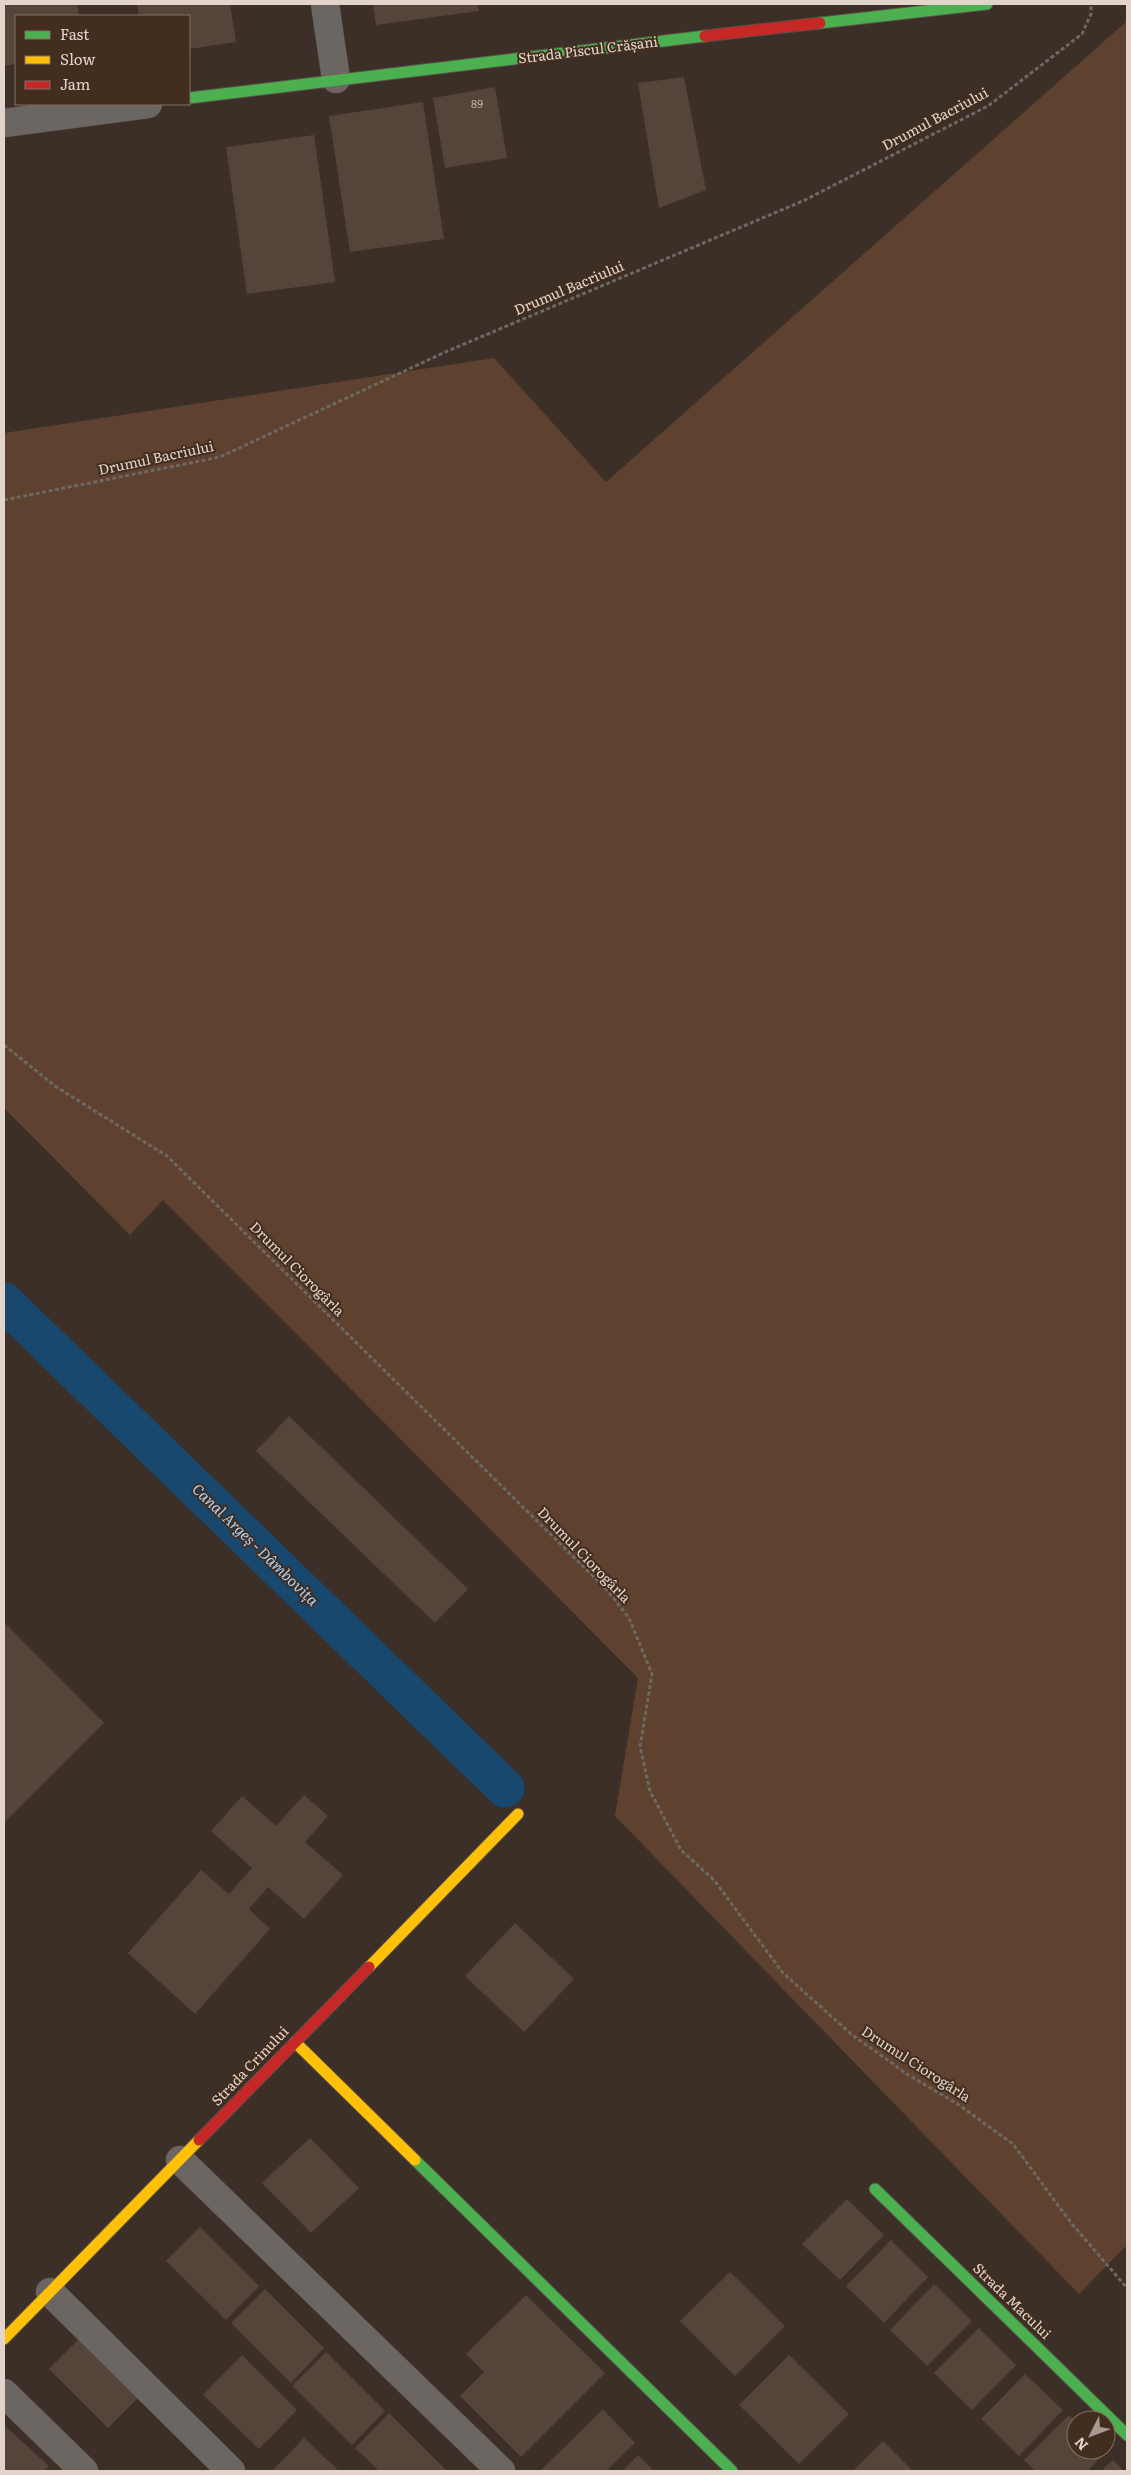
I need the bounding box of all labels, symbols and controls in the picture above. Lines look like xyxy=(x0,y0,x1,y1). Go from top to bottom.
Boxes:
legend xyxy=(15,15,190,105)
text: Fast xyxy=(60,22,89,45)
street label: Strada Piscul Crășani xyxy=(517,30,659,68)
text: Slow xyxy=(60,47,95,70)
text: Jam xyxy=(60,72,91,95)
street label: Drumul Bacriului xyxy=(878,82,991,155)
house number: 89 xyxy=(471,95,483,111)
street label: Drumul Bacriului xyxy=(511,255,627,319)
street label: Drumul Bacriului xyxy=(96,435,216,479)
street label: Drumul Ciorogârla xyxy=(246,1216,350,1320)
water label: Canal Argeș - Dâmbovița xyxy=(188,1477,325,1611)
street label: Drumul Ciorogârla xyxy=(534,1502,636,1607)
street label: Drumul Ciorogârla xyxy=(858,2020,975,2106)
street label: Strada Crinului xyxy=(206,2021,293,2109)
street label: Strada Macului xyxy=(969,2258,1056,2343)
north arrow xyxy=(1066,2410,1116,2460)
text: N xyxy=(1069,2433,1092,2455)

